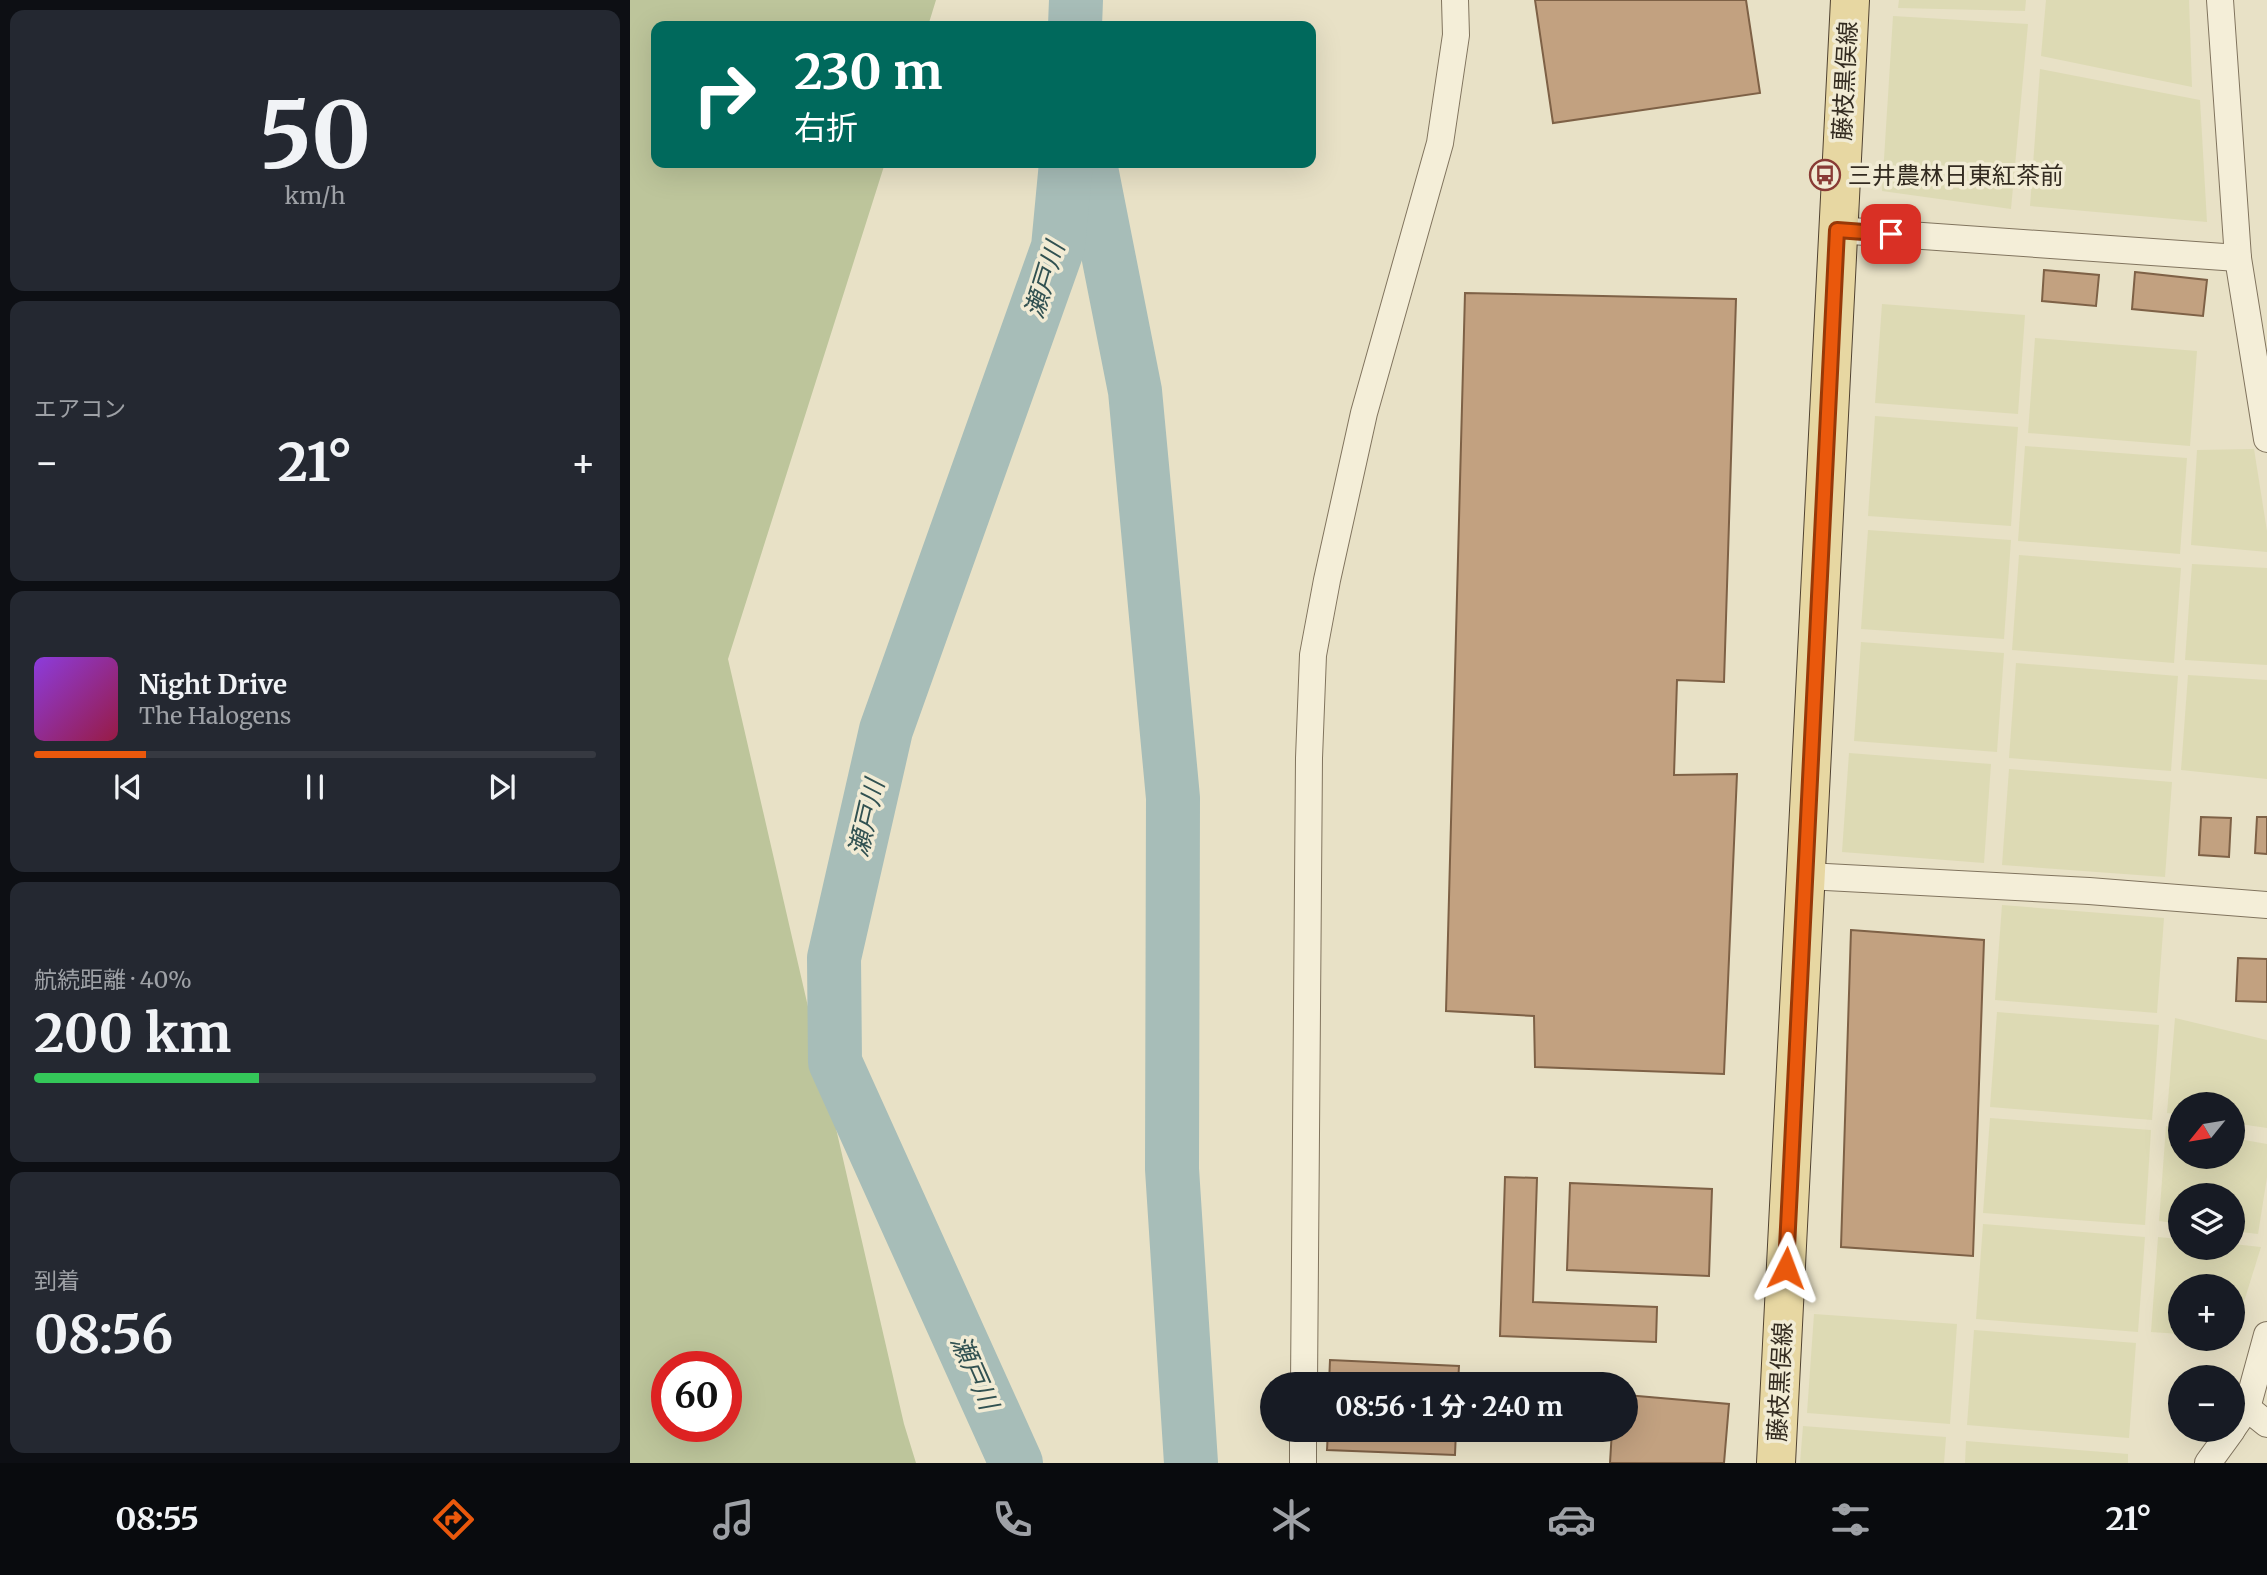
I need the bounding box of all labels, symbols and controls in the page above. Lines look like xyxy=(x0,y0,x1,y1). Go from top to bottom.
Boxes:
street label: 藤枝黒俣線 xyxy=(1826,20,1864,142)
text: 230 m xyxy=(794,41,942,102)
icon: right xyxy=(679,49,770,140)
text: 50 xyxy=(259,78,371,193)
text: 右折 xyxy=(794,108,858,148)
bus stop icon: 三井農林日東紅茶前 xyxy=(1808,158,1842,192)
place label: 三井農林日東紅茶前 xyxy=(1848,160,2064,191)
text: km/h xyxy=(285,181,345,210)
pin xyxy=(1861,204,1921,264)
icon: arrive xyxy=(1872,215,1910,253)
water label: 瀬戸川 xyxy=(1017,235,1072,322)
text: エアコン xyxy=(34,394,126,423)
text: 21° xyxy=(277,430,353,495)
text: − xyxy=(34,439,59,486)
text: + xyxy=(571,439,596,486)
text: Night Drive xyxy=(139,668,287,701)
text: The Halogens xyxy=(139,701,291,730)
icon: previous xyxy=(109,768,147,806)
icon: pause xyxy=(296,768,334,806)
icon: next xyxy=(483,768,521,806)
water label: 瀬戸川 xyxy=(841,773,892,860)
text: 航続距離 · 40% xyxy=(34,965,192,994)
text: 200 km xyxy=(34,1001,231,1066)
north arrow xyxy=(2168,1092,2245,1169)
map controls xyxy=(2168,1092,2245,1442)
button: layers xyxy=(2168,1183,2245,1260)
position arrow xyxy=(1749,1231,1823,1305)
text: 到着 xyxy=(34,1266,80,1295)
button: + xyxy=(2168,1274,2245,1351)
text: 08:56 xyxy=(34,1302,173,1367)
street label: 藤枝黒俣線 xyxy=(1761,1321,1799,1443)
water label: 瀬戸川 xyxy=(944,1330,1007,1417)
speed limit sign: 60 xyxy=(651,1351,742,1442)
button: − xyxy=(2168,1365,2245,1442)
text: 08:56 · 1 分 · 240 m xyxy=(1335,1390,1563,1423)
icon: directions xyxy=(429,1495,478,1544)
icon: music xyxy=(709,1495,758,1544)
icon: phone xyxy=(988,1495,1037,1544)
icon: climate xyxy=(1267,1495,1316,1544)
icon: car xyxy=(1547,1495,1596,1544)
icon: filters xyxy=(1826,1495,1875,1544)
text: 08:55 xyxy=(115,1499,199,1539)
text: 21° xyxy=(2106,1499,2152,1539)

